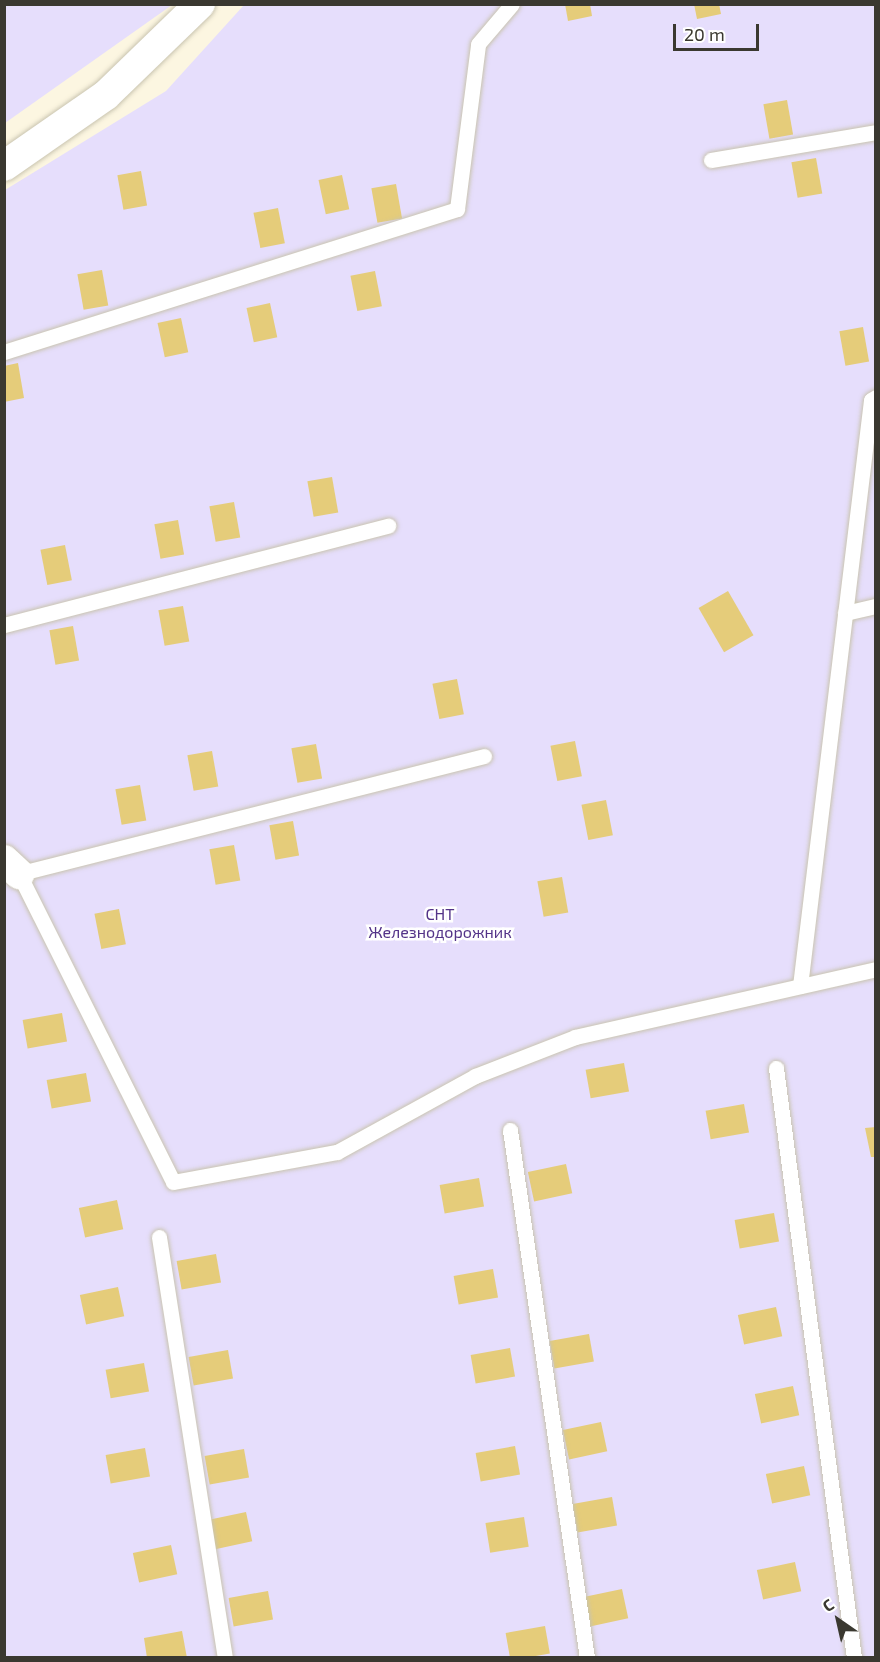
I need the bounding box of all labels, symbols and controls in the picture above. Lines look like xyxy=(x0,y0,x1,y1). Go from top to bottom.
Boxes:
scale bar xyxy=(676,12,762,50)
text: 20 m xyxy=(684,23,725,45)
park label: СНТ Железнодорожник xyxy=(368,904,512,942)
north arrow xyxy=(808,1590,868,1650)
text: С xyxy=(818,1594,837,1615)

